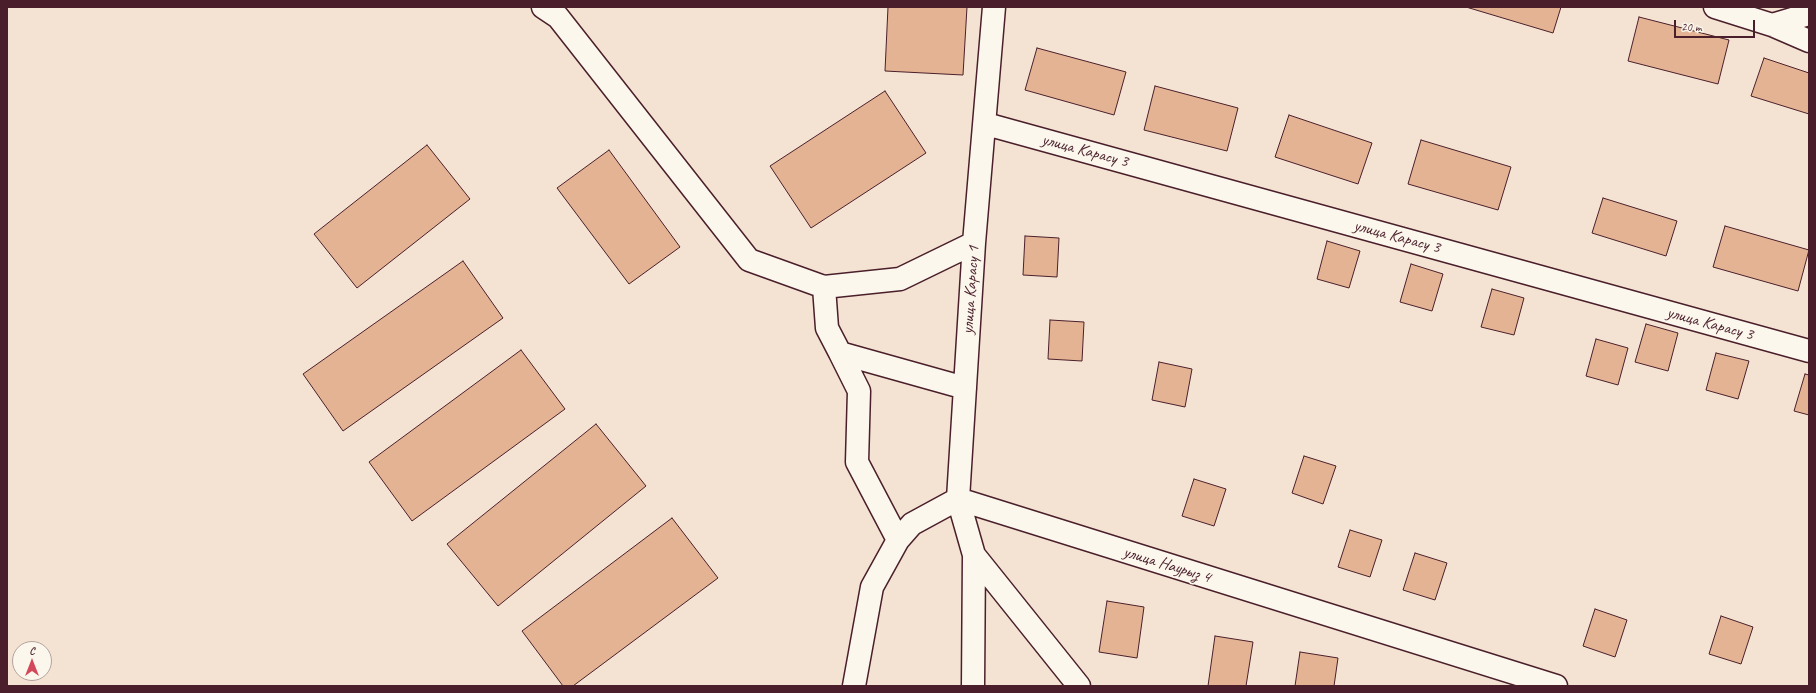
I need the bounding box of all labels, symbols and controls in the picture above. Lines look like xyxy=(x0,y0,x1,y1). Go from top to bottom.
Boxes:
scale bar xyxy=(1676,12,1757,38)
text: 20 m xyxy=(1681,19,1701,35)
street label: улица Карасу 3 xyxy=(1039,130,1131,172)
street label: улица Карасу 3 xyxy=(1351,216,1443,258)
street label: улица Карасу 1 xyxy=(958,245,984,335)
street label: улица Карасу 3 xyxy=(1664,303,1756,345)
street label: улица Наурыз 4 xyxy=(1121,542,1213,588)
north arrow xyxy=(12,641,52,681)
text: С xyxy=(29,643,35,657)

